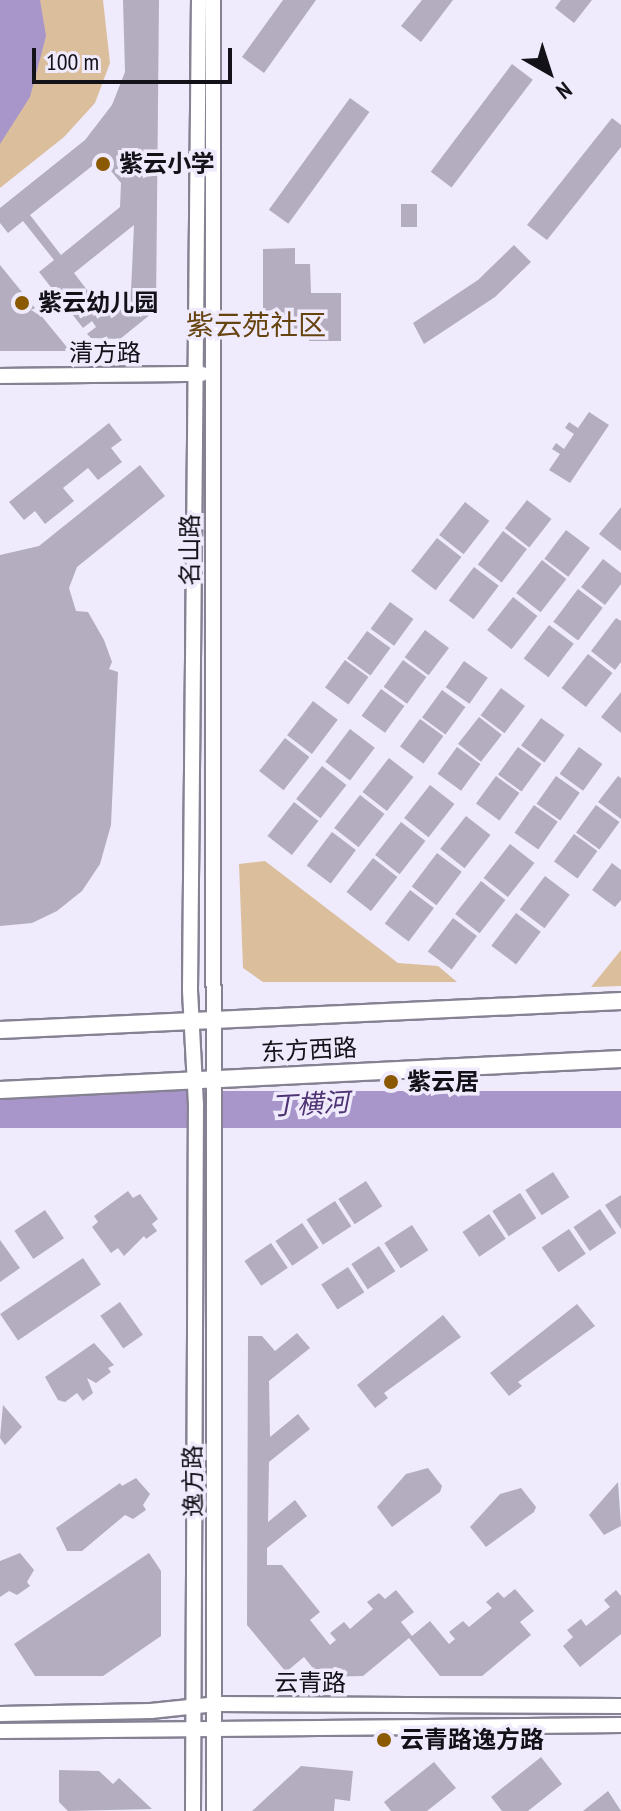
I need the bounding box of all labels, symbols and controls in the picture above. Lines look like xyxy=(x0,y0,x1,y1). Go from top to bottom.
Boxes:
scale bar xyxy=(36,32,236,82)
north arrow xyxy=(509,32,589,112)
text: 100 m xyxy=(46,46,99,77)
text: N xyxy=(551,76,578,105)
place label: 紫云小学 xyxy=(119,150,215,178)
marker: 紫云小学 xyxy=(94,155,112,173)
place label: 紫云幼儿园 xyxy=(38,289,158,317)
marker: 紫云幼儿园 xyxy=(13,294,31,312)
district label: 紫云苑社区 xyxy=(186,308,326,342)
street label: 清方路 xyxy=(69,339,141,367)
street label: 名山路 xyxy=(176,514,204,586)
street label: 东方西路 xyxy=(260,1033,358,1067)
place label: 紫云居 xyxy=(407,1068,479,1096)
marker: 紫云居 xyxy=(382,1073,400,1091)
water label: 丁横河 xyxy=(270,1086,350,1122)
street label: 逸方路 xyxy=(178,1445,208,1517)
street label: 云青路 xyxy=(274,1669,346,1697)
place label: 云青路逸方路 xyxy=(400,1726,544,1754)
marker: 云青路逸方路 xyxy=(375,1731,393,1749)

